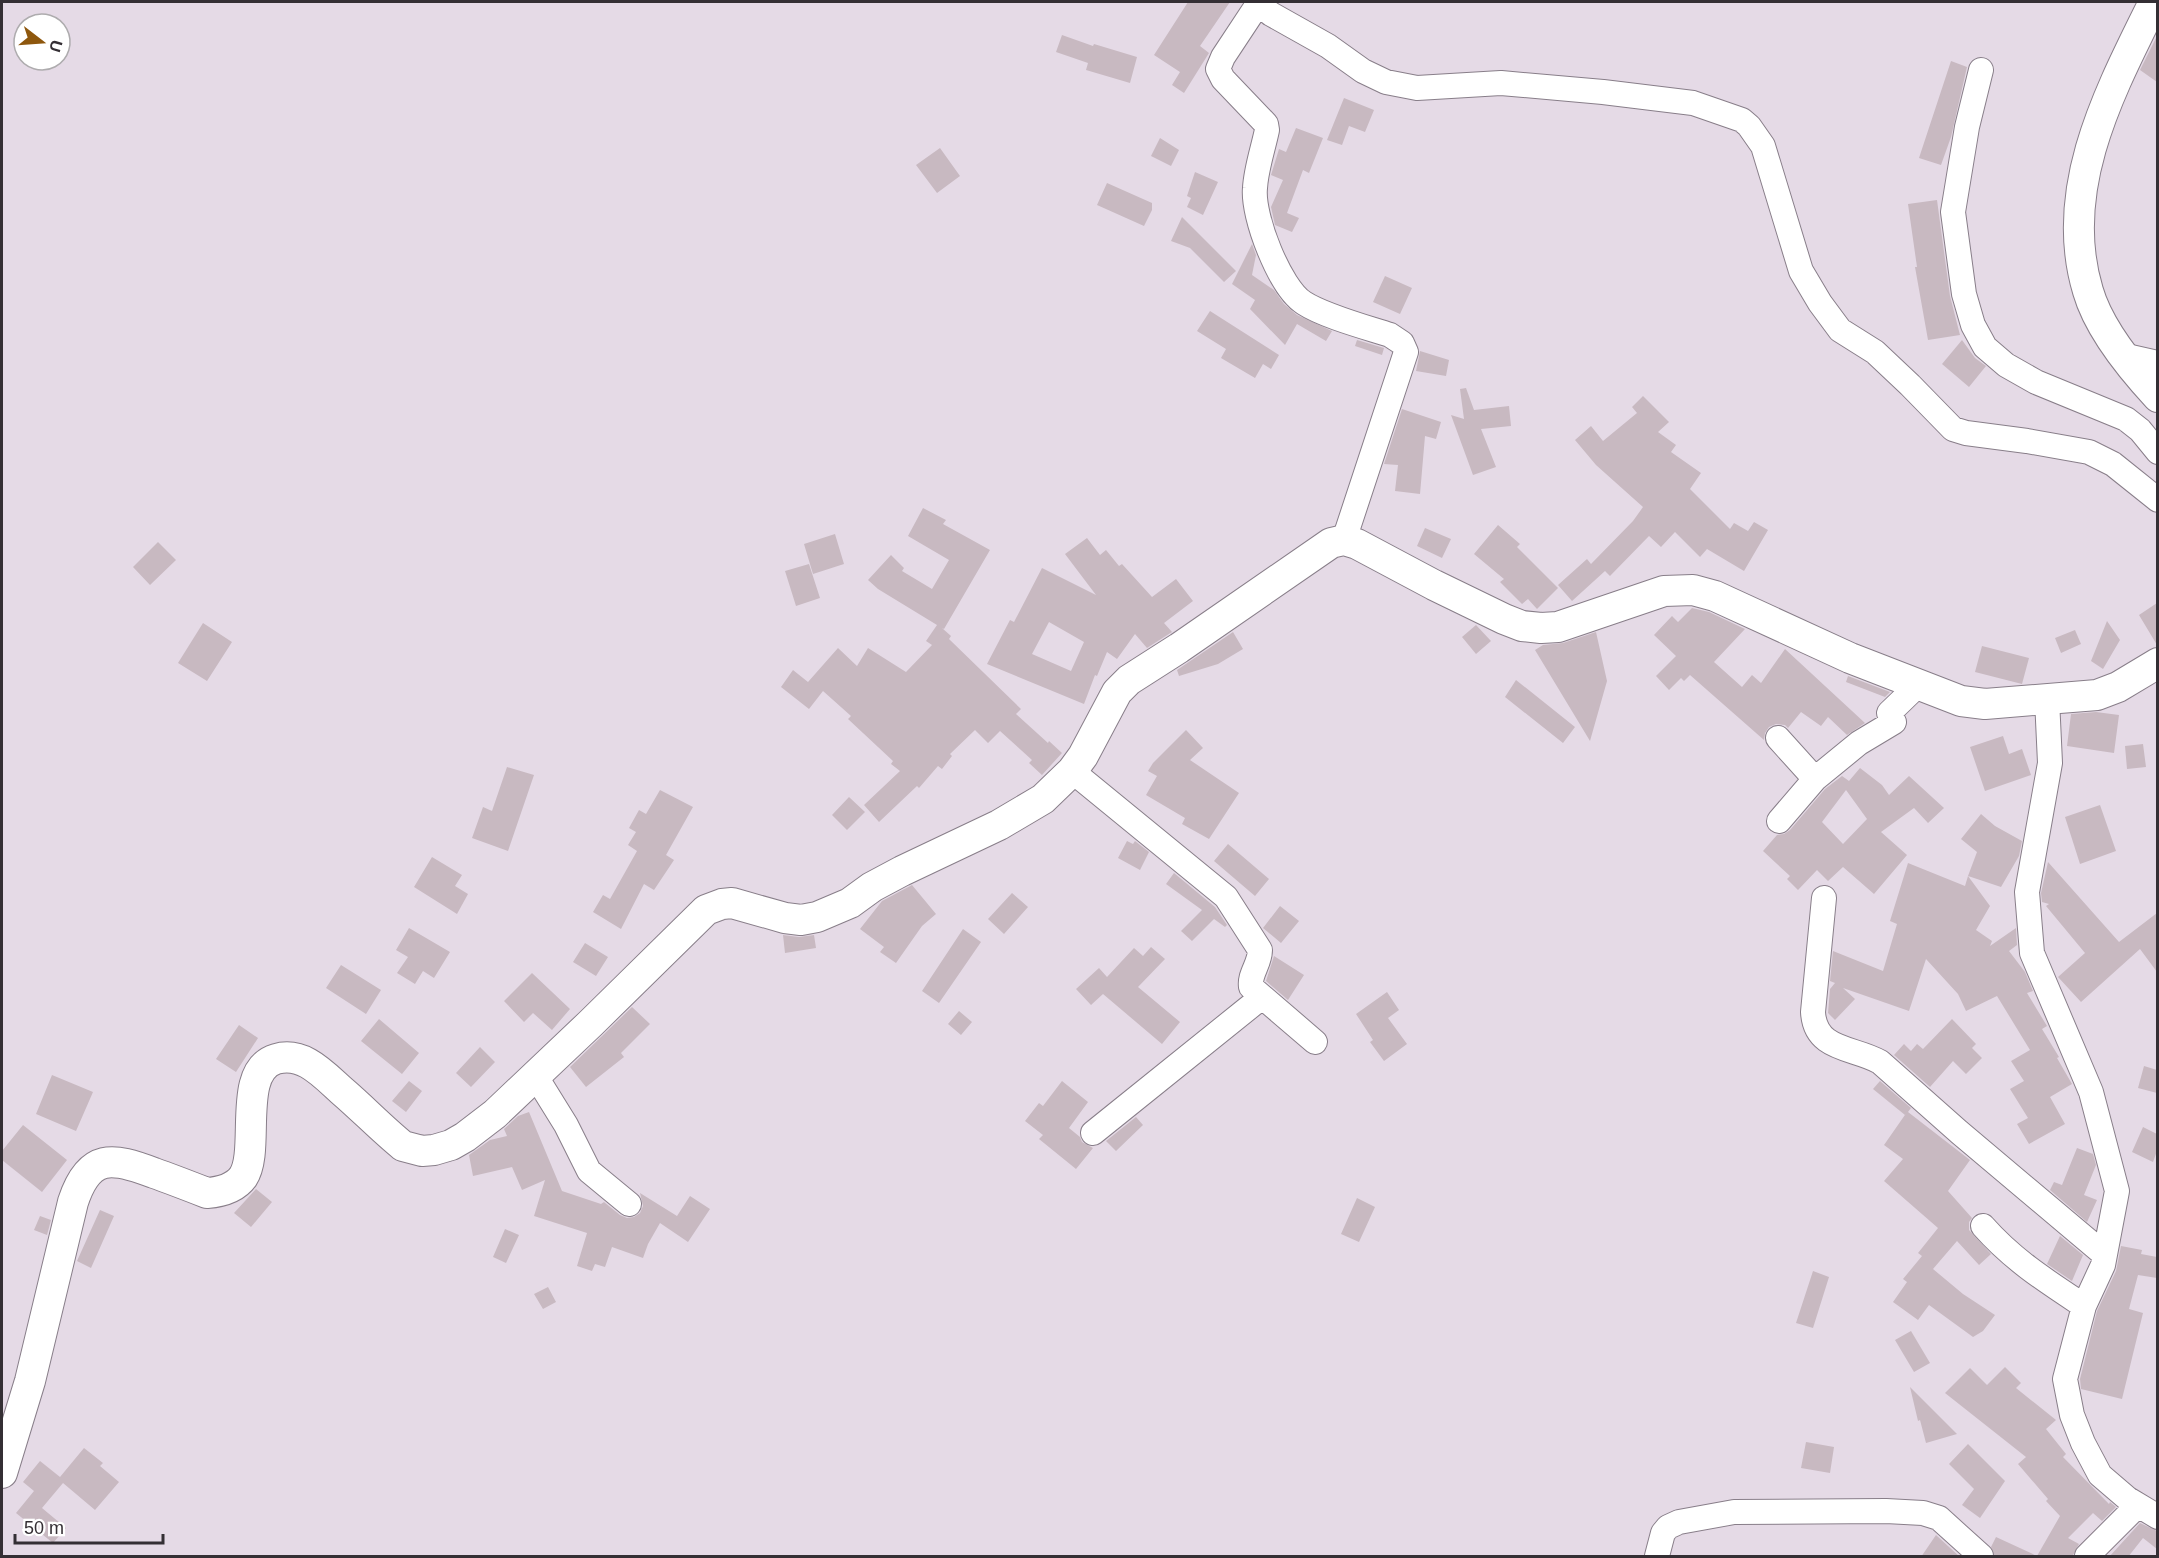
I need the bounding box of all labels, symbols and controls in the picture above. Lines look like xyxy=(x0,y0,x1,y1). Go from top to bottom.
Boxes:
north arrow xyxy=(12,12,72,72)
text: U xyxy=(46,38,66,54)
scale bar xyxy=(15,1507,164,1545)
text: 50 m xyxy=(24,1518,64,1538)

